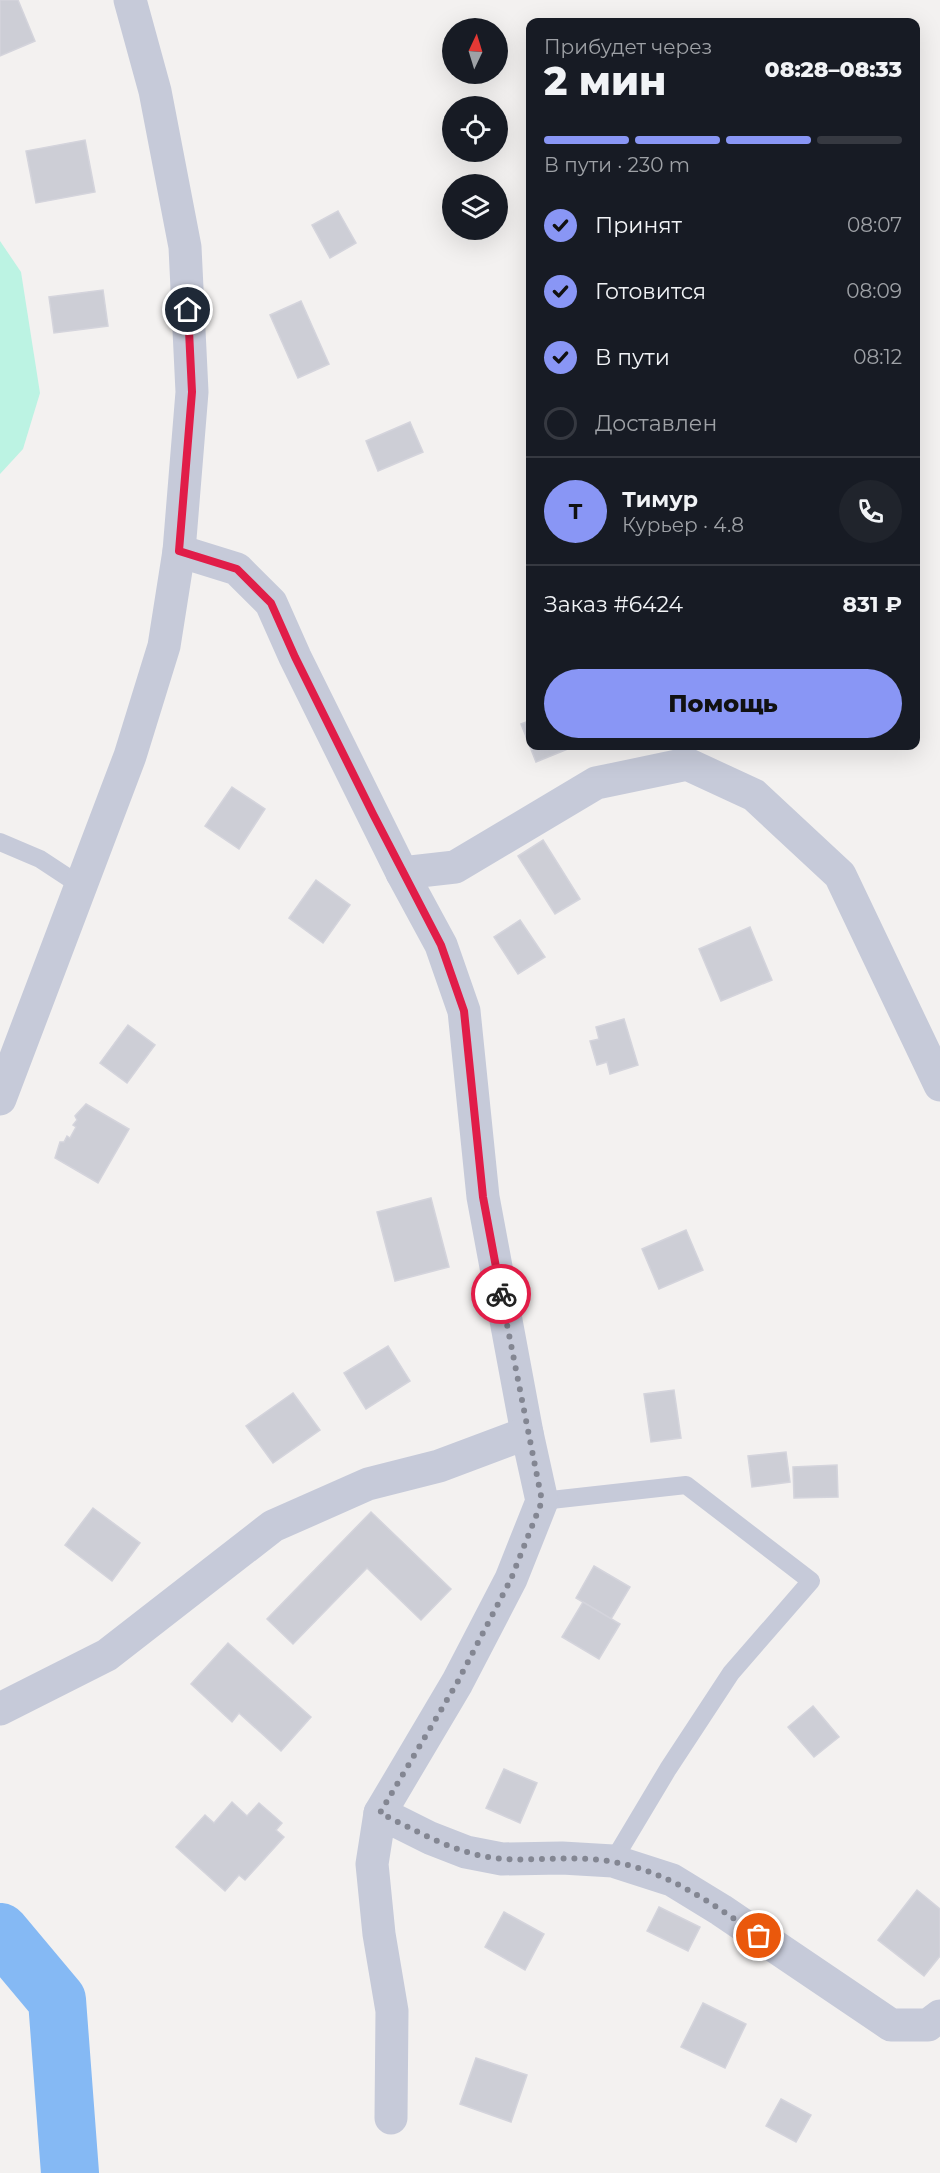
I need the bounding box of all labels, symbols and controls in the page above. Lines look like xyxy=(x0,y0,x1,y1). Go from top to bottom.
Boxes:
north arrow xyxy=(442,18,508,84)
map controls xyxy=(442,18,508,240)
text: Прибудет через xyxy=(544,35,712,59)
text: 08:28–08:33 xyxy=(765,56,902,83)
text: 2 мин xyxy=(544,57,666,105)
button: locate xyxy=(442,96,508,162)
text: В пути · 230 m xyxy=(544,153,690,177)
button: layers xyxy=(442,174,508,240)
icon: check xyxy=(544,209,577,242)
text: Принят xyxy=(595,212,682,239)
text: 08:07 xyxy=(847,213,902,237)
icon: check xyxy=(544,275,577,308)
text: Готовится xyxy=(595,278,706,305)
text: 08:09 xyxy=(846,279,902,303)
pin xyxy=(162,284,213,335)
icon: home xyxy=(171,293,204,326)
icon: check xyxy=(544,341,577,374)
text: В пути xyxy=(595,344,670,371)
text: 08:12 xyxy=(853,345,902,369)
text: Доставлен xyxy=(595,410,717,437)
button: phone xyxy=(839,480,902,543)
text: Тимур xyxy=(622,486,698,513)
text: Т xyxy=(568,498,583,525)
text: Курьер · 4.8 xyxy=(622,513,744,537)
text: Заказ #6424 xyxy=(544,591,683,618)
text: 831 ₽ xyxy=(843,591,902,618)
button: Помощь xyxy=(544,669,902,738)
courier xyxy=(471,1264,531,1324)
icon: bike xyxy=(485,1278,518,1311)
pin xyxy=(733,1910,784,1961)
icon: bag xyxy=(742,1919,775,1952)

